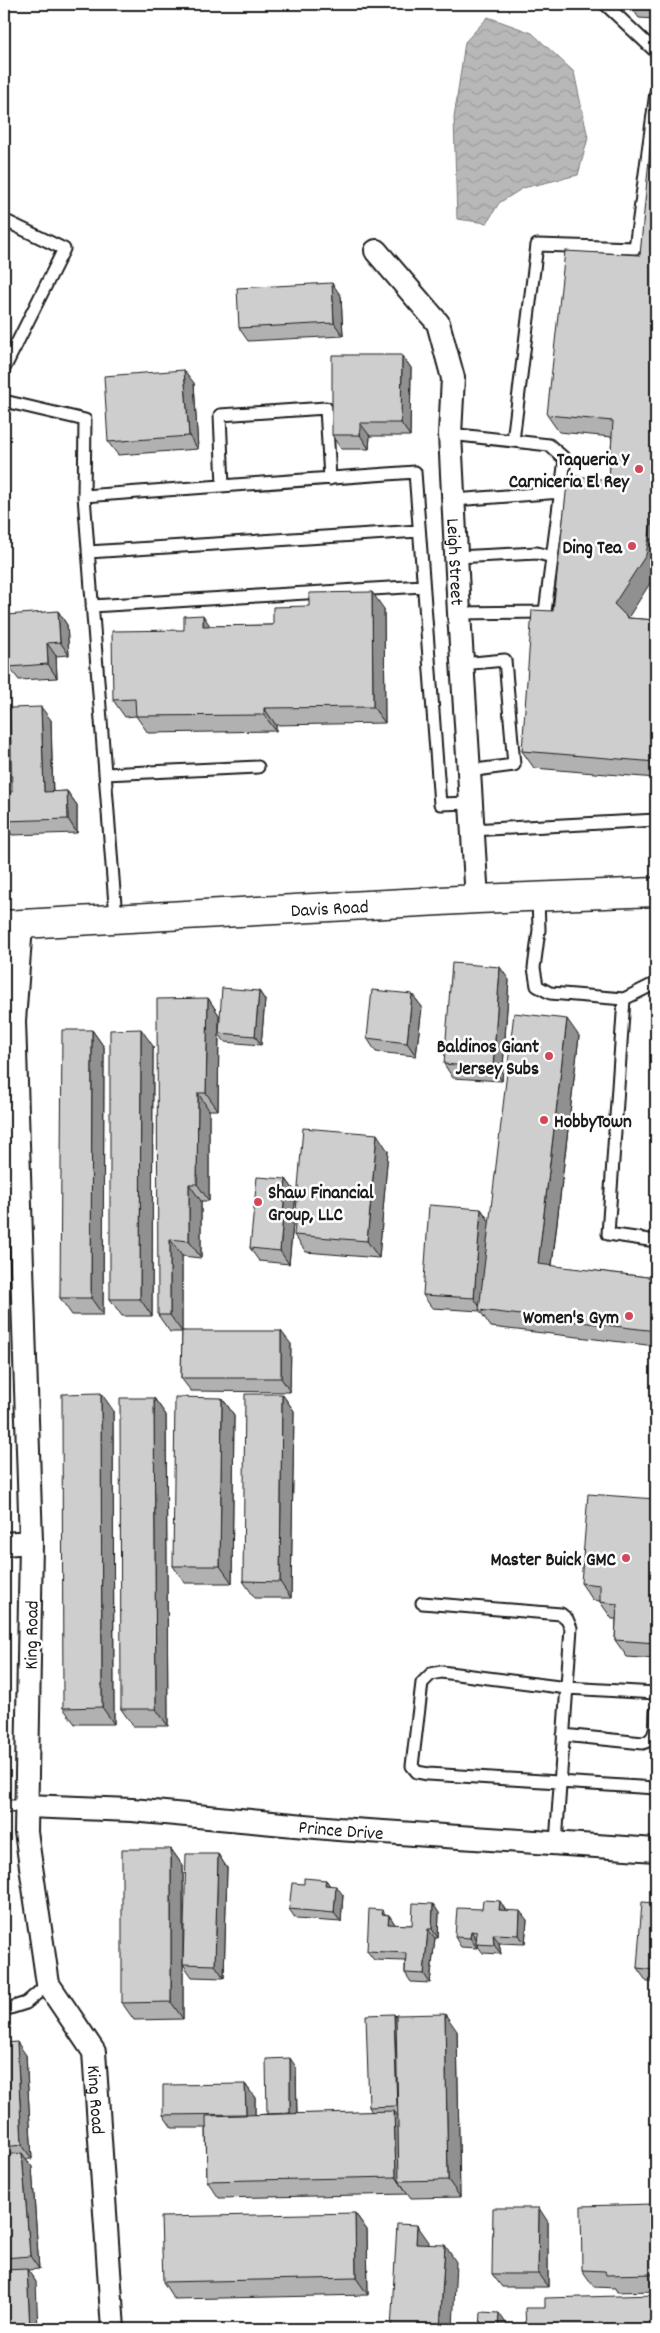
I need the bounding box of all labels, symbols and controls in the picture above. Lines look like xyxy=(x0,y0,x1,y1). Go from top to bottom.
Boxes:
place label: Taqueria Y Carniceria El Rey xyxy=(509,448,630,497)
marker: Taqueria Y Carniceria El Rey xyxy=(633,463,645,475)
street label: Leigh Street xyxy=(437,518,469,606)
place label: Ding Tea xyxy=(562,536,623,563)
marker: Ding Tea xyxy=(626,540,638,552)
street label: Davis Road xyxy=(290,895,369,926)
place label: Baldinos Giant Jersey Subs xyxy=(437,1035,539,1084)
marker: Baldinos Giant Jersey Subs xyxy=(543,1050,555,1062)
place label: HobbyTown xyxy=(554,1110,632,1137)
marker: HobbyTown xyxy=(538,1114,550,1126)
place label: Shaw Financial Group, LLC xyxy=(268,1181,374,1230)
marker: Shaw Financial Group, LLC xyxy=(252,1196,264,1208)
place label: Women's Gym xyxy=(523,1306,619,1333)
marker: Women's Gym xyxy=(623,1310,635,1322)
place label: Master Buick GMC xyxy=(491,1548,617,1575)
marker: Master Buick GMC xyxy=(620,1552,632,1564)
street label: King Road xyxy=(19,1600,48,1670)
street label: Prince Drive xyxy=(297,1815,384,1849)
street label: King Road xyxy=(78,2064,110,2135)

